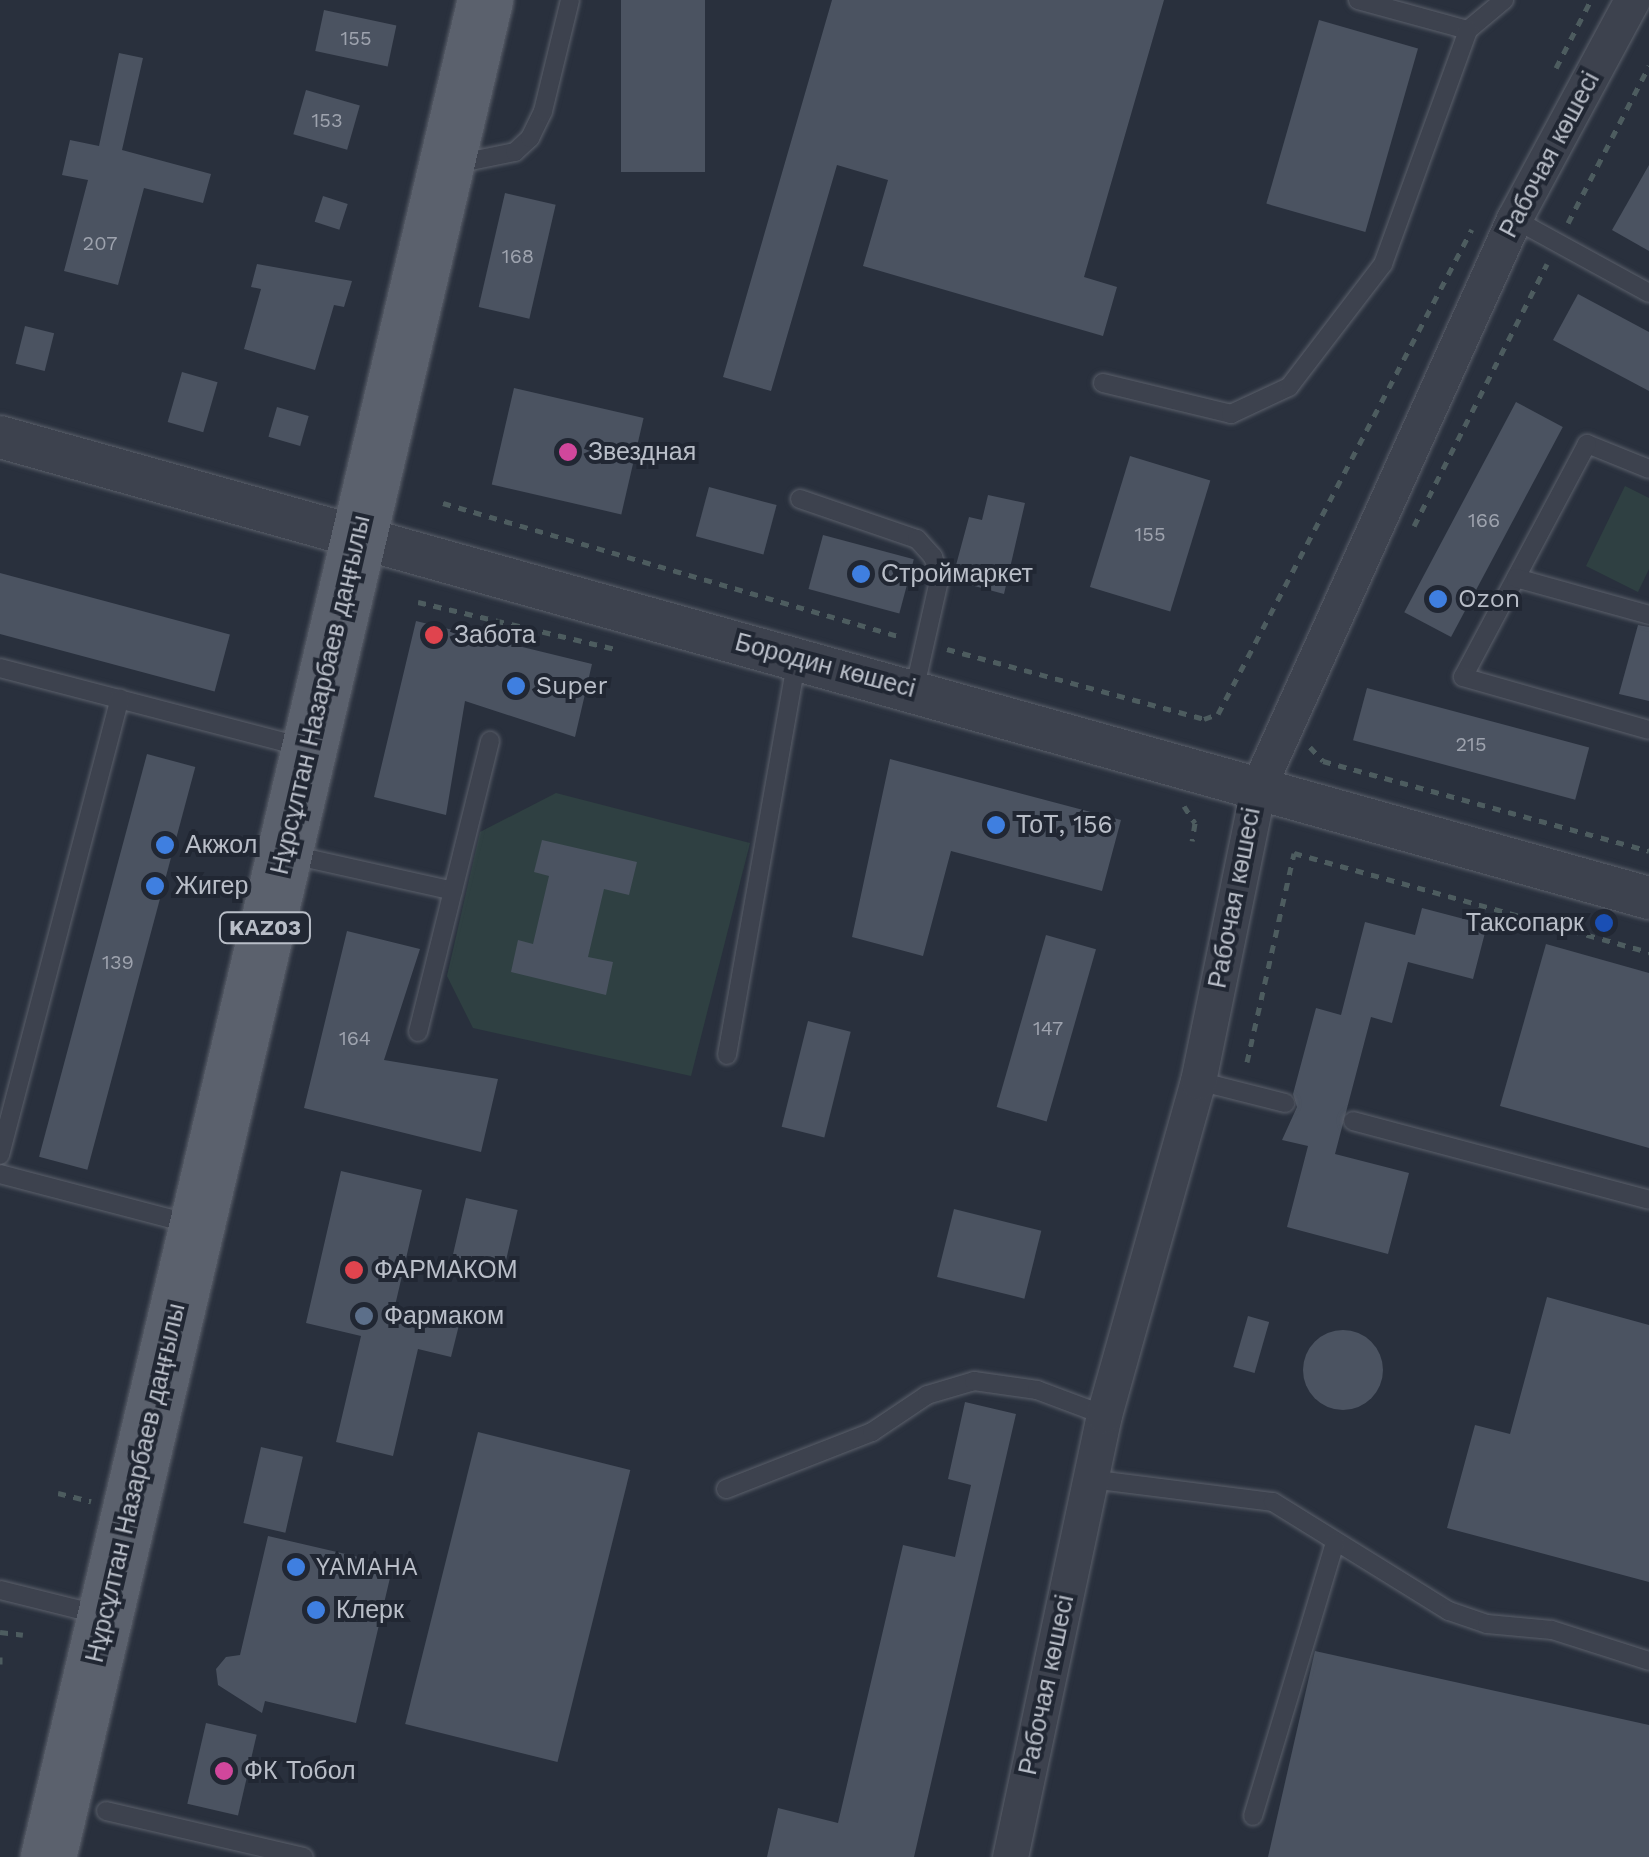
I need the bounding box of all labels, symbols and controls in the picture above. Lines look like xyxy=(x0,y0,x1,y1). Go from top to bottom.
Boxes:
house number: 155 xyxy=(340,26,372,50)
street label: Рабочая көшесі xyxy=(1494,67,1606,243)
house number: 153 xyxy=(311,108,343,132)
house number: 207 xyxy=(83,231,117,255)
house number: 168 xyxy=(502,244,534,268)
place label: Звездная xyxy=(588,437,696,467)
marker: Звездная xyxy=(557,441,579,463)
house number: 166 xyxy=(1468,508,1500,532)
street label: Нұрсұлтан Назарбаев даңғылы xyxy=(265,512,377,878)
house number: 155 xyxy=(1134,522,1166,546)
place label: Строймаркет xyxy=(881,559,1033,589)
marker: Строймаркет xyxy=(850,563,872,585)
place label: Ozon xyxy=(1458,584,1520,614)
marker: Ozon xyxy=(1427,588,1449,610)
place label: Забота xyxy=(454,620,536,650)
marker: Забота xyxy=(423,624,445,646)
street label: Бородин көшесі xyxy=(732,628,918,704)
place label: Super xyxy=(536,671,608,701)
marker: Super xyxy=(505,675,527,697)
house number: 215 xyxy=(1455,732,1487,756)
street label: Рабочая көшесі xyxy=(1203,805,1267,991)
place label: ТоТ, 156 xyxy=(1016,810,1113,840)
marker: ТоТ, 156 xyxy=(985,814,1007,836)
place label: Акжол xyxy=(185,830,257,860)
marker: Акжол xyxy=(154,834,176,856)
place label: Жигер xyxy=(175,871,248,901)
marker: Жигер xyxy=(144,875,166,897)
place label: Таксопарк xyxy=(1466,908,1584,938)
road number: KАZ03 xyxy=(218,911,312,945)
marker: Таксопарк xyxy=(1593,912,1615,934)
house number: 139 xyxy=(102,950,134,974)
house number: 147 xyxy=(1033,1016,1063,1040)
house number: 164 xyxy=(339,1026,371,1050)
place label: ФАРМАКОМ xyxy=(374,1255,518,1285)
marker: ФАРМАКОМ xyxy=(343,1259,365,1281)
street label: Нұрсұлтан Назарбаев даңғылы xyxy=(80,1300,192,1666)
place label: Фармаком xyxy=(384,1301,504,1331)
marker: Фармаком xyxy=(353,1305,375,1327)
place label: YAMAHA xyxy=(316,1552,418,1582)
marker: YAMAHA xyxy=(285,1556,307,1578)
street label: Рабочая көшесі xyxy=(1013,1592,1081,1778)
place label: Клерк xyxy=(336,1595,404,1625)
marker: Клерк xyxy=(305,1599,327,1621)
place label: ФК Тобол xyxy=(244,1756,356,1786)
marker: ФК Тобол xyxy=(213,1760,235,1782)

